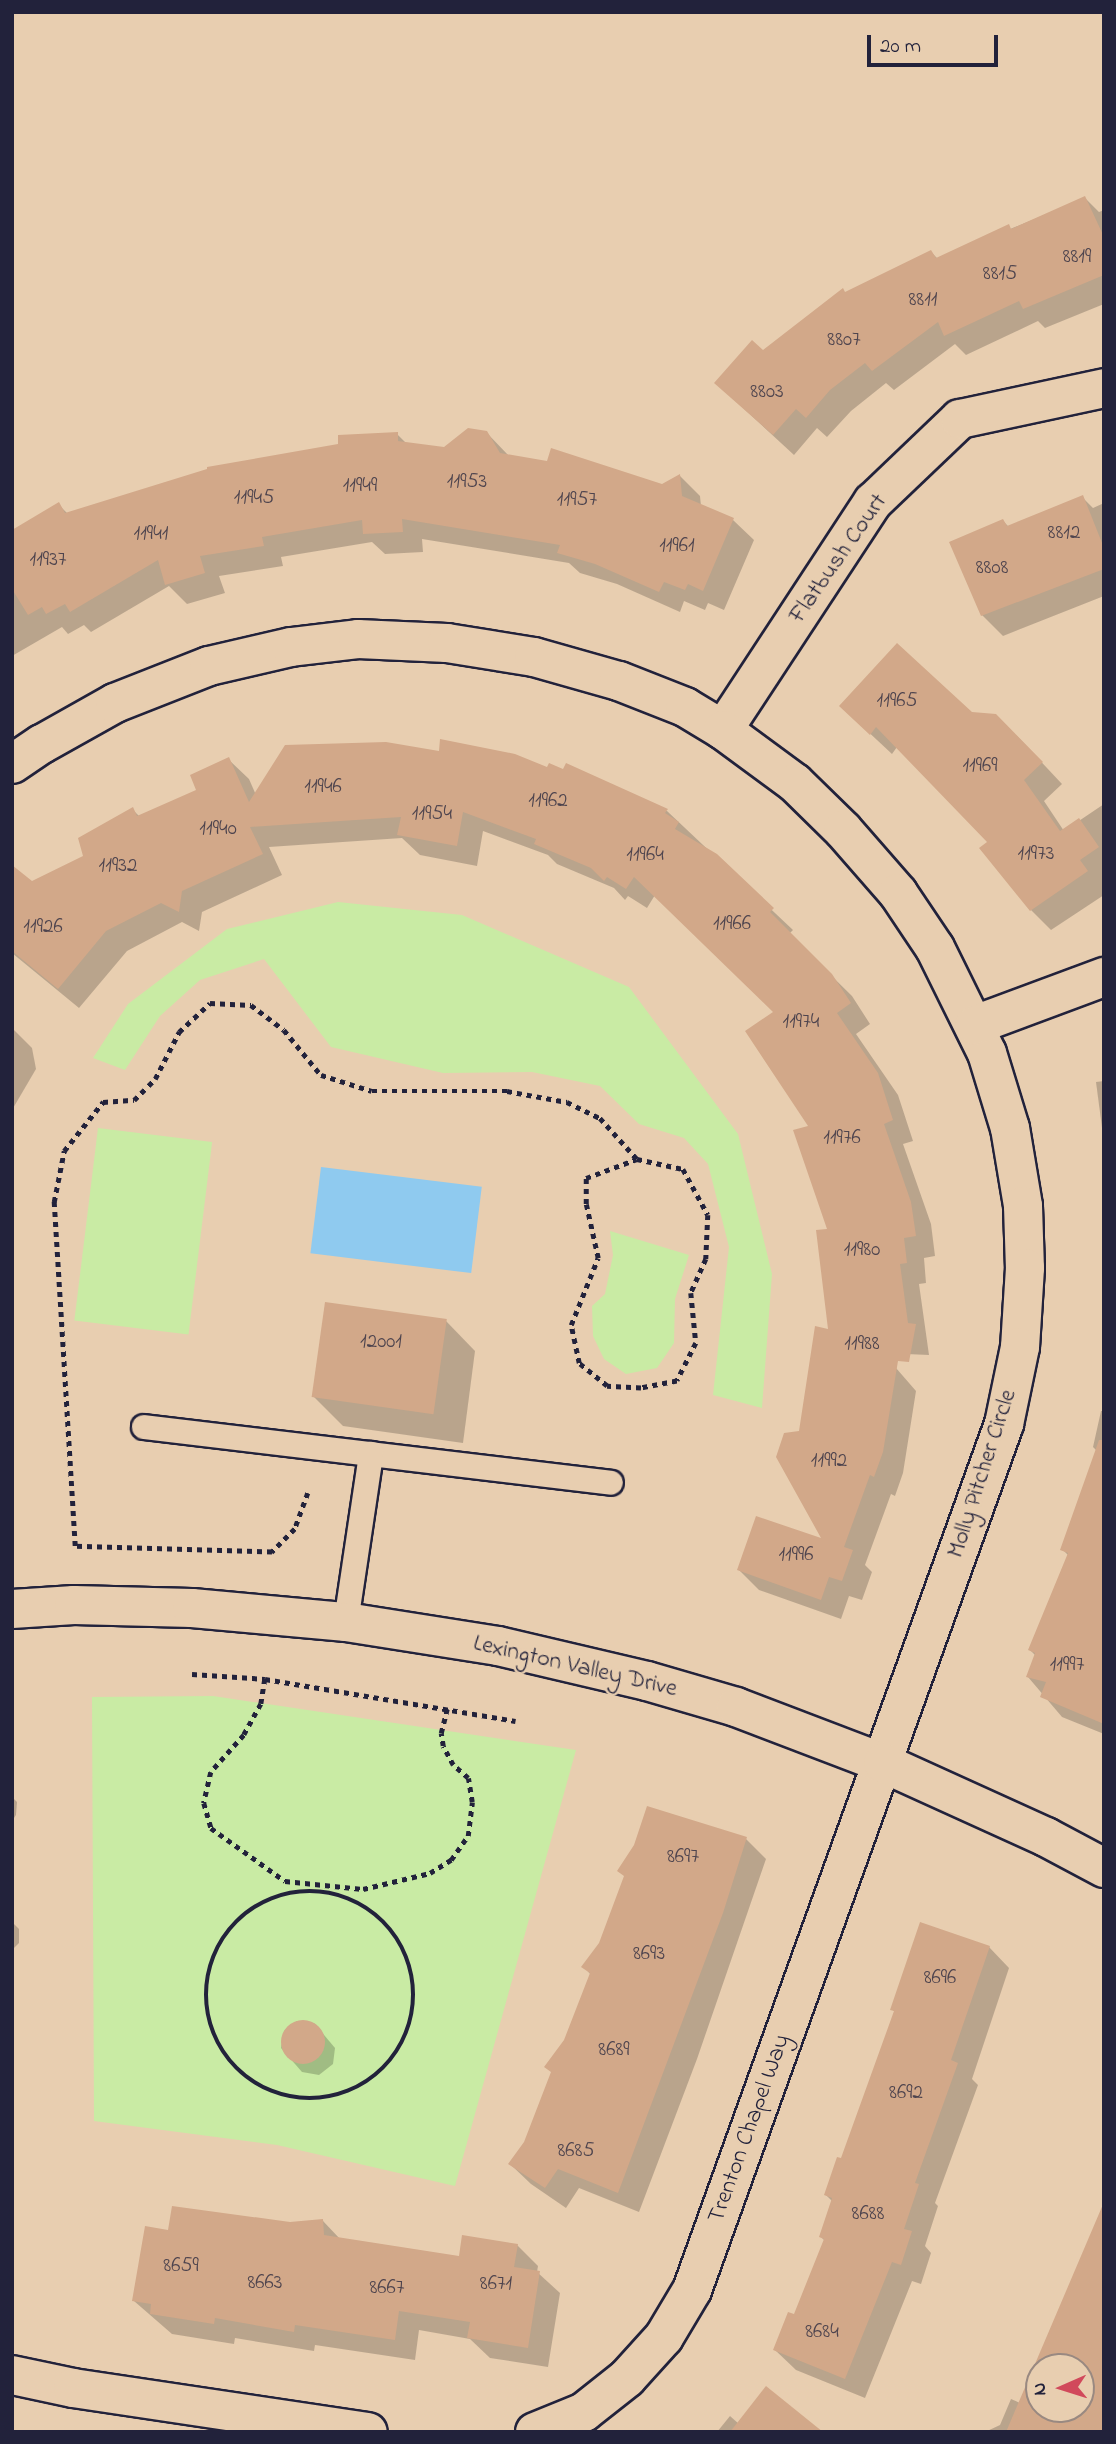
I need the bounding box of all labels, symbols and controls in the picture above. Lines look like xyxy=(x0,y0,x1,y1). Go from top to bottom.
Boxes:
scale bar xyxy=(871,21,1002,65)
text: 20 m xyxy=(880,32,921,62)
house number: 8819 xyxy=(1063,244,1091,270)
house number: 8815 xyxy=(983,261,1017,287)
house number: 8811 xyxy=(908,287,938,313)
house number: 8807 xyxy=(827,327,861,353)
house number: 8803 xyxy=(750,379,784,405)
house number: 11953 xyxy=(447,469,487,495)
house number: 11949 xyxy=(343,473,377,499)
house number: 11945 xyxy=(234,485,274,511)
house number: 11957 xyxy=(557,487,597,513)
street label: Flatbush Court xyxy=(784,489,894,629)
house number: 8812 xyxy=(1048,520,1080,546)
house number: 11941 xyxy=(133,521,169,547)
house number: 11961 xyxy=(659,533,695,559)
house number: 11937 xyxy=(29,547,67,573)
house number: 8808 xyxy=(976,555,1008,581)
house number: 11965 xyxy=(877,688,917,714)
house number: 11969 xyxy=(962,753,998,779)
house number: 11946 xyxy=(304,774,342,800)
house number: 11962 xyxy=(528,788,568,814)
house number: 11954 xyxy=(412,801,452,827)
house number: 11940 xyxy=(199,816,237,842)
house number: 11973 xyxy=(1017,841,1055,867)
house number: 11964 xyxy=(626,842,664,868)
house number: 11932 xyxy=(99,853,137,879)
house number: 11966 xyxy=(713,911,751,937)
house number: 11926 xyxy=(23,914,63,940)
house number: 11974 xyxy=(783,1009,819,1035)
house number: 11976 xyxy=(823,1125,861,1151)
house number: 11980 xyxy=(844,1237,880,1263)
house number: 12001 xyxy=(360,1329,402,1355)
house number: 11988 xyxy=(844,1331,880,1357)
street label: Molly Pitcher Circle xyxy=(942,1386,1024,1562)
house number: 11992 xyxy=(811,1448,847,1474)
house number: 11996 xyxy=(778,1542,814,1568)
street label: Lexington Valley Drive xyxy=(470,1630,680,1704)
house number: 11997 xyxy=(1050,1652,1084,1678)
house number: 8697 xyxy=(667,1844,699,1870)
house number: 8693 xyxy=(633,1941,665,1967)
house number: 8696 xyxy=(924,1965,956,1991)
street label: Trenton Chapel Way xyxy=(703,2031,797,2227)
house number: 8689 xyxy=(598,2037,630,2063)
house number: 8692 xyxy=(889,2080,923,2106)
house number: 8685 xyxy=(557,2138,595,2164)
house number: 8688 xyxy=(852,2201,884,2227)
house number: 8659 xyxy=(163,2253,199,2279)
house number: 8663 xyxy=(247,2270,283,2296)
house number: 8671 xyxy=(480,2271,512,2297)
house number: 8667 xyxy=(369,2275,405,2301)
house number: 8684 xyxy=(805,2319,839,2345)
north arrow xyxy=(1025,2353,1095,2423)
text: N xyxy=(1027,2382,1054,2396)

